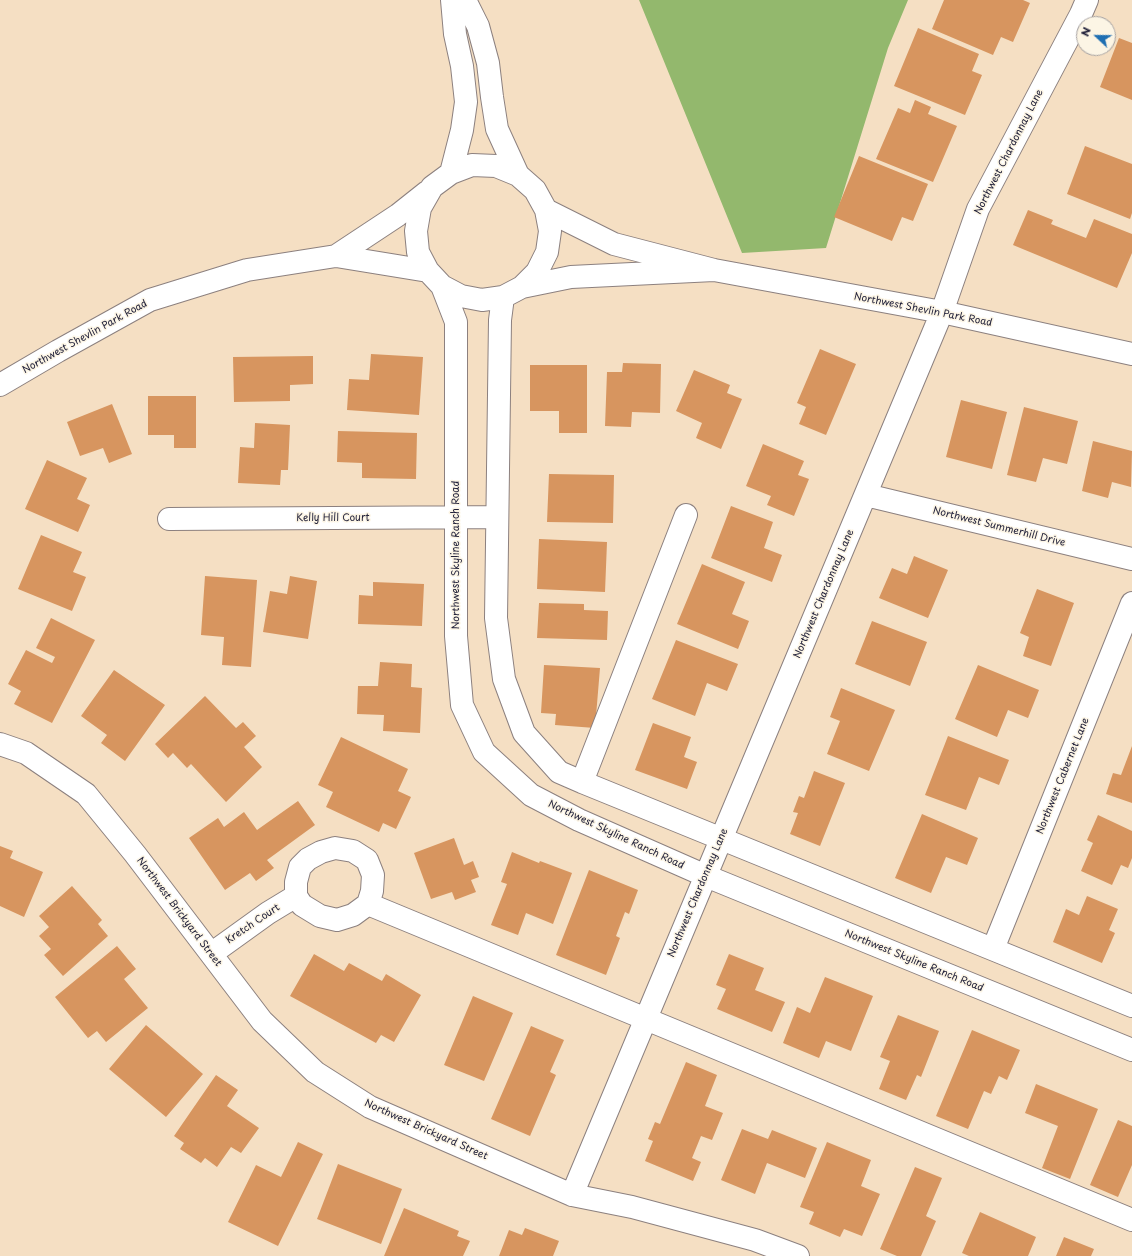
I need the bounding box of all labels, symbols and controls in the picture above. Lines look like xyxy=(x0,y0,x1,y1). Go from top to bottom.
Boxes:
north arrow xyxy=(1076,16,1116,56)
text: N xyxy=(1076,24,1095,39)
street label: Northwest Chardonnay Lane xyxy=(972,87,1046,217)
street label: Northwest Shevlin Park Road xyxy=(853,291,993,329)
street label: Northwest Shevlin Park Road xyxy=(21,298,149,376)
street label: Northwest Skyline Ranch Road xyxy=(450,481,462,629)
street label: Northwest Summerhill Drive xyxy=(931,505,1067,549)
street label: Kelly Hill Court xyxy=(296,512,370,524)
street label: Northwest Chardonnay Lane xyxy=(791,528,857,660)
street label: Northwest Cabernet Lane xyxy=(1034,716,1092,836)
street label: Northwest Skyline Ranch Road xyxy=(546,798,686,872)
street label: Northwest Chardonnay Lane xyxy=(665,827,731,959)
street label: Northwest Brickyard Street xyxy=(134,855,224,969)
street label: Kretch Court xyxy=(224,902,282,946)
street label: Northwest Skyline Ranch Road xyxy=(843,928,985,994)
street label: Northwest Brickyard Street xyxy=(363,1097,489,1163)

